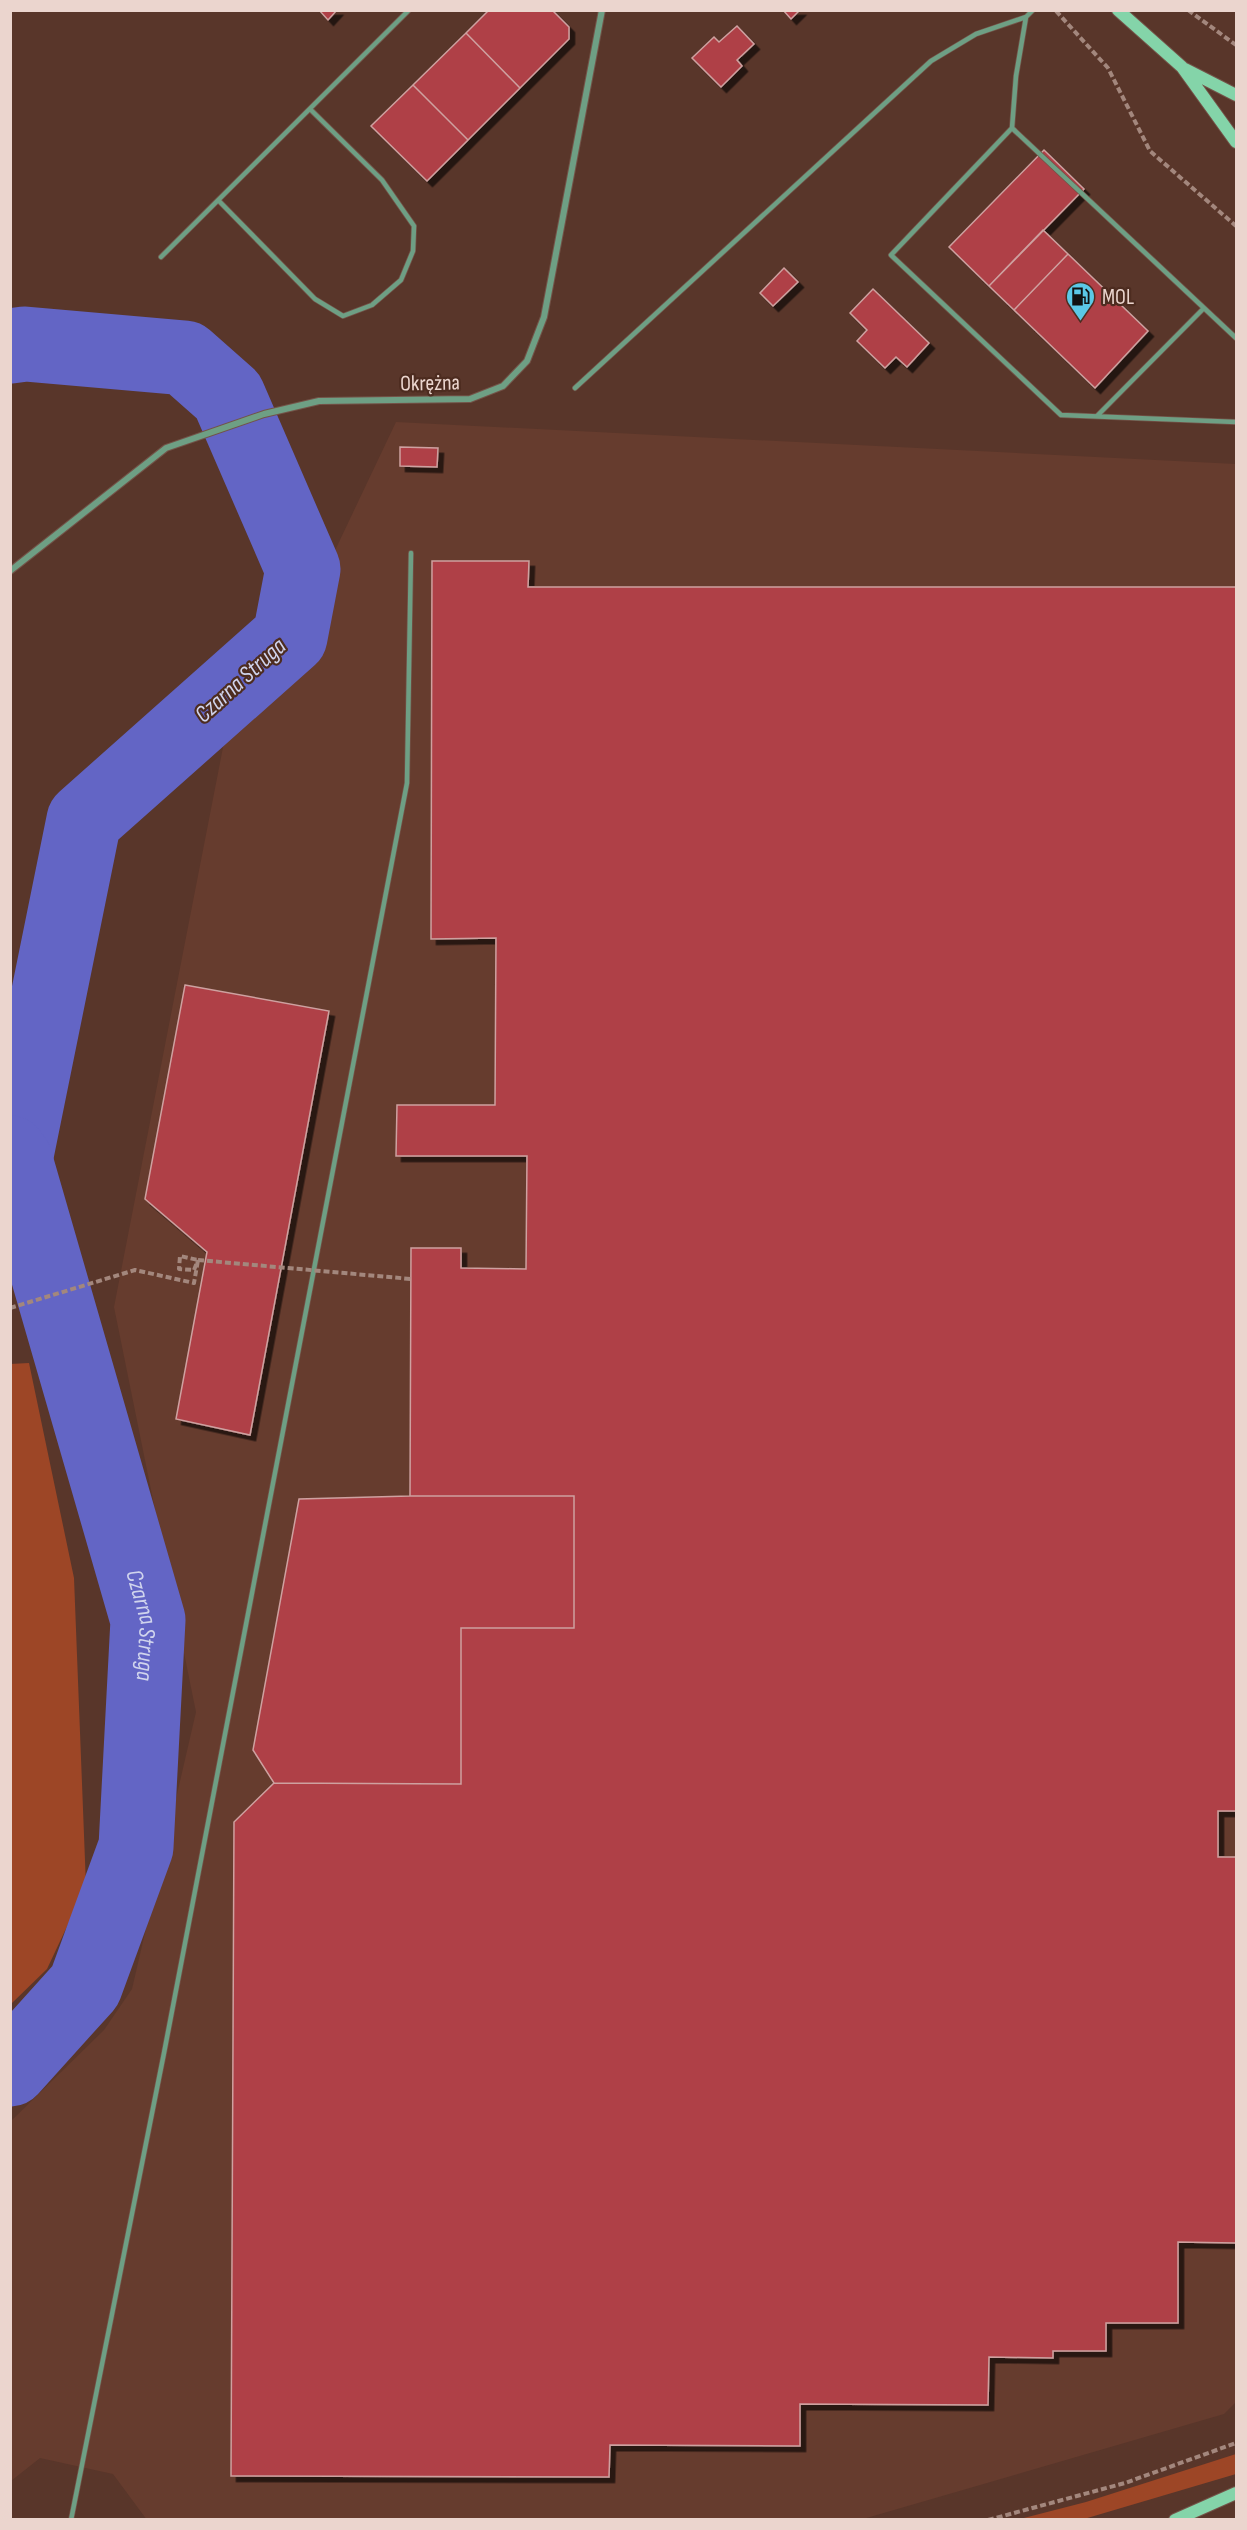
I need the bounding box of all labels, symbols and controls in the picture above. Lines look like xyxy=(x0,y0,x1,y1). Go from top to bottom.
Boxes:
fuel station icon: MOL xyxy=(1065,280,1097,322)
place label: MOL xyxy=(1102,284,1134,311)
street label: Okrężna xyxy=(400,369,460,398)
water label: Czarna Struga xyxy=(189,632,292,729)
water label: Czarna Struga xyxy=(119,1566,163,1682)

